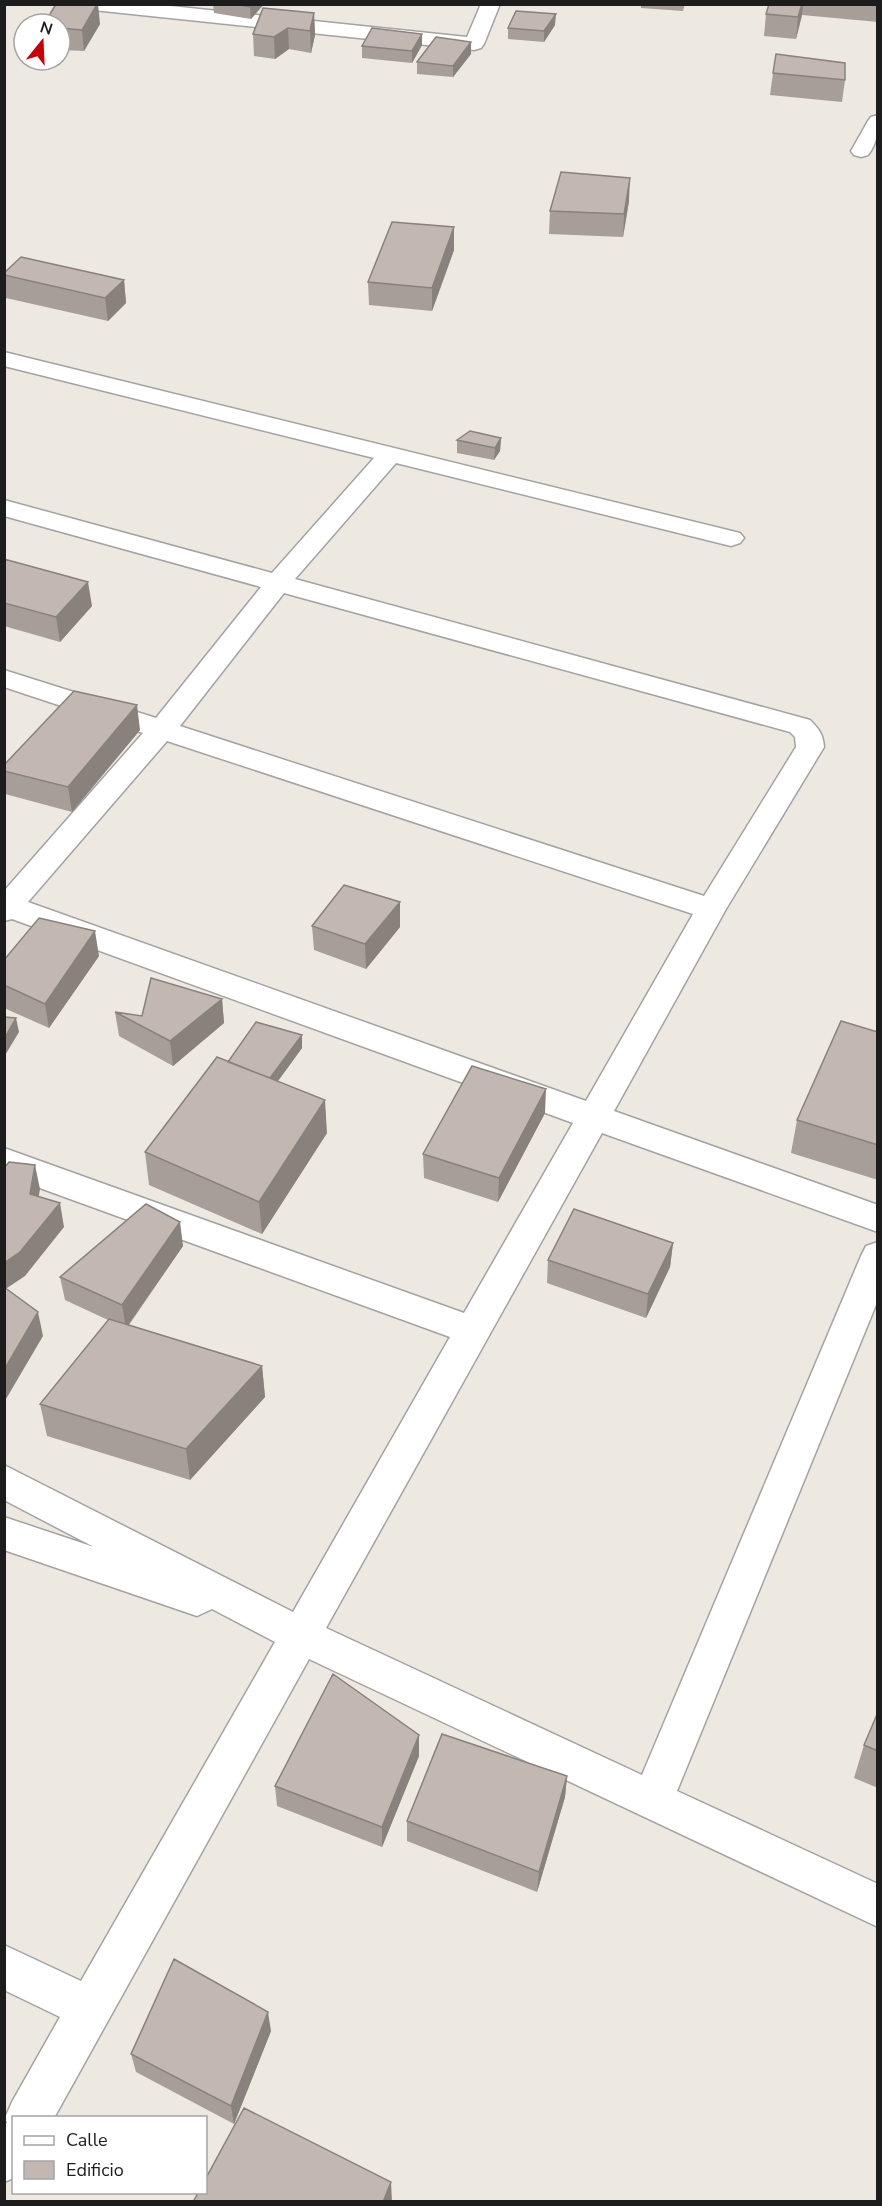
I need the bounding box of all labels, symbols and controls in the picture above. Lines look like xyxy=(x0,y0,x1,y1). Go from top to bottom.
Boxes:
north arrow xyxy=(12,12,72,72)
text: N xyxy=(37,16,55,41)
legend xyxy=(12,2116,207,2194)
text: Calle xyxy=(66,2128,108,2152)
text: Edificio xyxy=(66,2158,124,2182)

